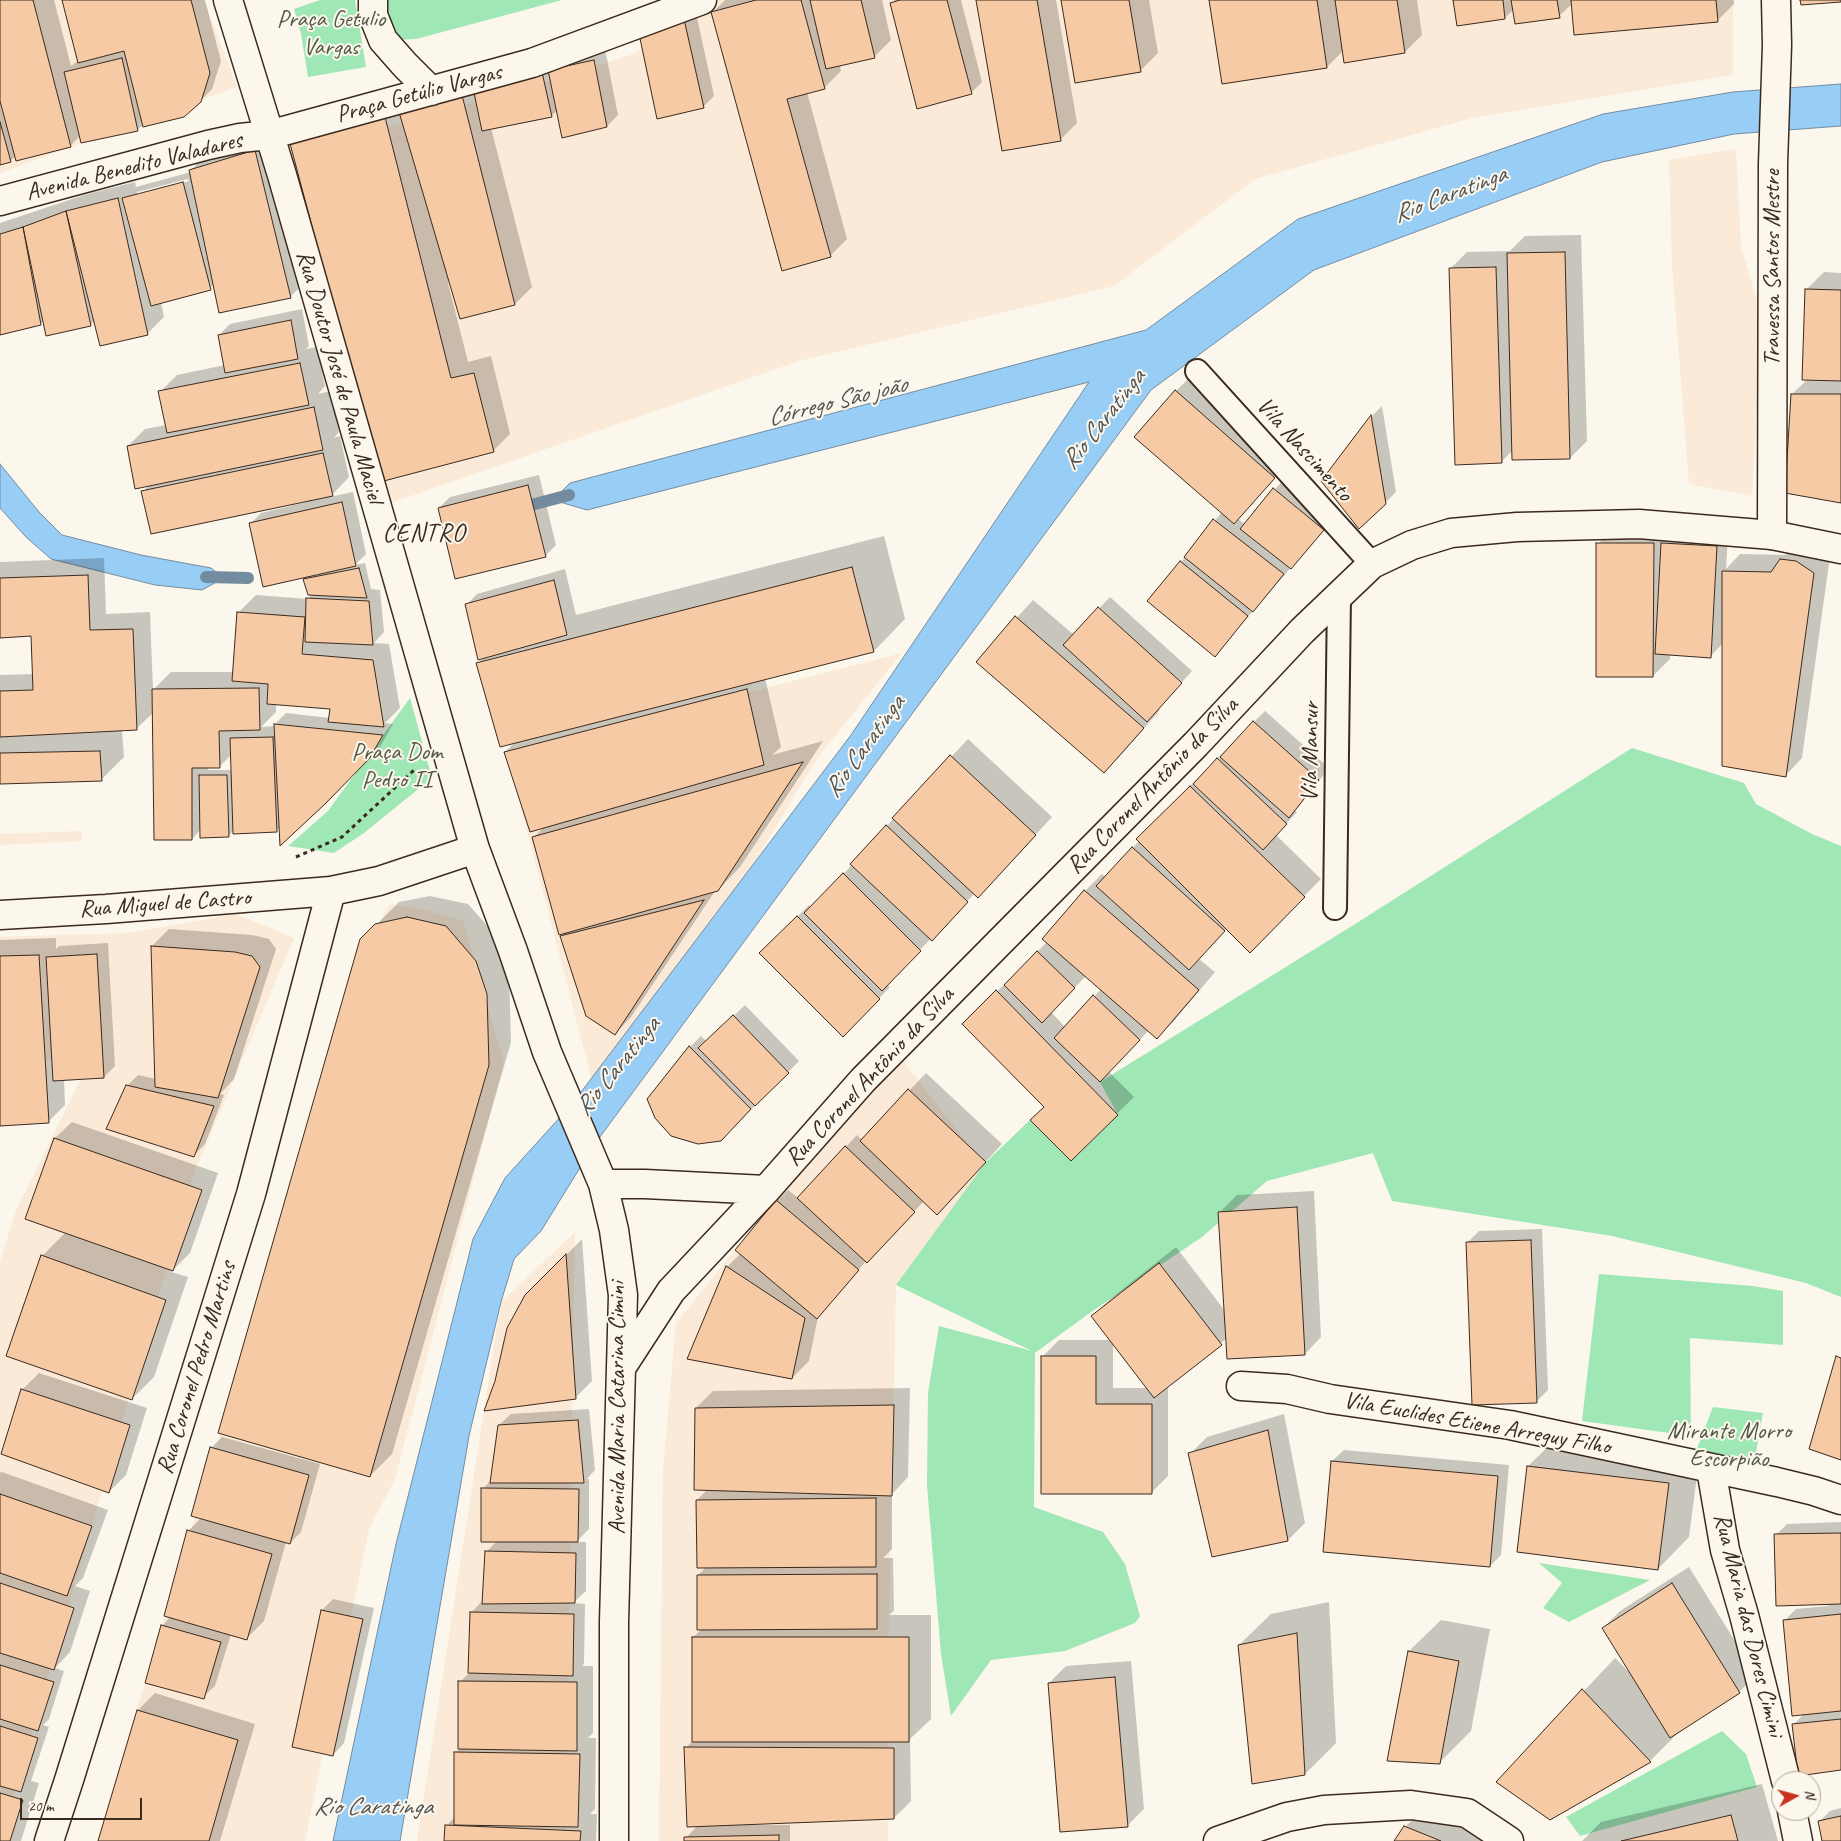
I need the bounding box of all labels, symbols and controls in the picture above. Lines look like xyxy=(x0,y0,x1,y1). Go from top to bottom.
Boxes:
park label: Praça Getulio Vargas xyxy=(277,6,385,62)
street label: Praça Getúlio Vargas xyxy=(333,58,505,130)
street label: Avenida Benedito Valadares xyxy=(23,126,245,208)
water label: Rio Caratinga xyxy=(1389,160,1511,230)
street label: Travessa Santos Mestre xyxy=(1759,170,1787,366)
street label: Rua Doutor José de Paula Maciel xyxy=(289,248,389,506)
water label: Rio Caratinga xyxy=(1056,364,1152,476)
water label: Córrego São joão xyxy=(764,370,910,434)
street label: Vila Nascimento xyxy=(1250,392,1358,508)
district label: CENTRO xyxy=(382,519,466,549)
water label: Rio Caratinga xyxy=(818,690,912,804)
street label: Rua Coronel Antônio da Silva xyxy=(1061,692,1245,880)
street label: Vila Mansur xyxy=(1296,702,1326,802)
park label: Praça Dom Pedro II xyxy=(352,739,442,795)
street label: Rua Miguel de Castro xyxy=(78,884,252,924)
street label: Rua Coronel Antônio da Silva xyxy=(780,981,960,1173)
water label: Rio Caratinga xyxy=(569,1011,667,1123)
street label: Rua Coronel Pedro Martins xyxy=(151,1258,243,1478)
street label: Avenida Maria Catarina Cimini xyxy=(604,1281,632,1535)
street label: Vila Euclides Etiene Arreguy Filho xyxy=(1341,1386,1613,1462)
park label: Mirante Morro Escorpião xyxy=(1667,1418,1791,1474)
street label: Rua Maria das Dores Cimini xyxy=(1706,1510,1790,1740)
north arrow xyxy=(1771,1771,1821,1821)
scale bar xyxy=(22,1788,145,1820)
text: N xyxy=(1801,1789,1819,1800)
water label: Rio Caratinga xyxy=(314,1792,432,1822)
text: 20 m xyxy=(28,1797,54,1816)

